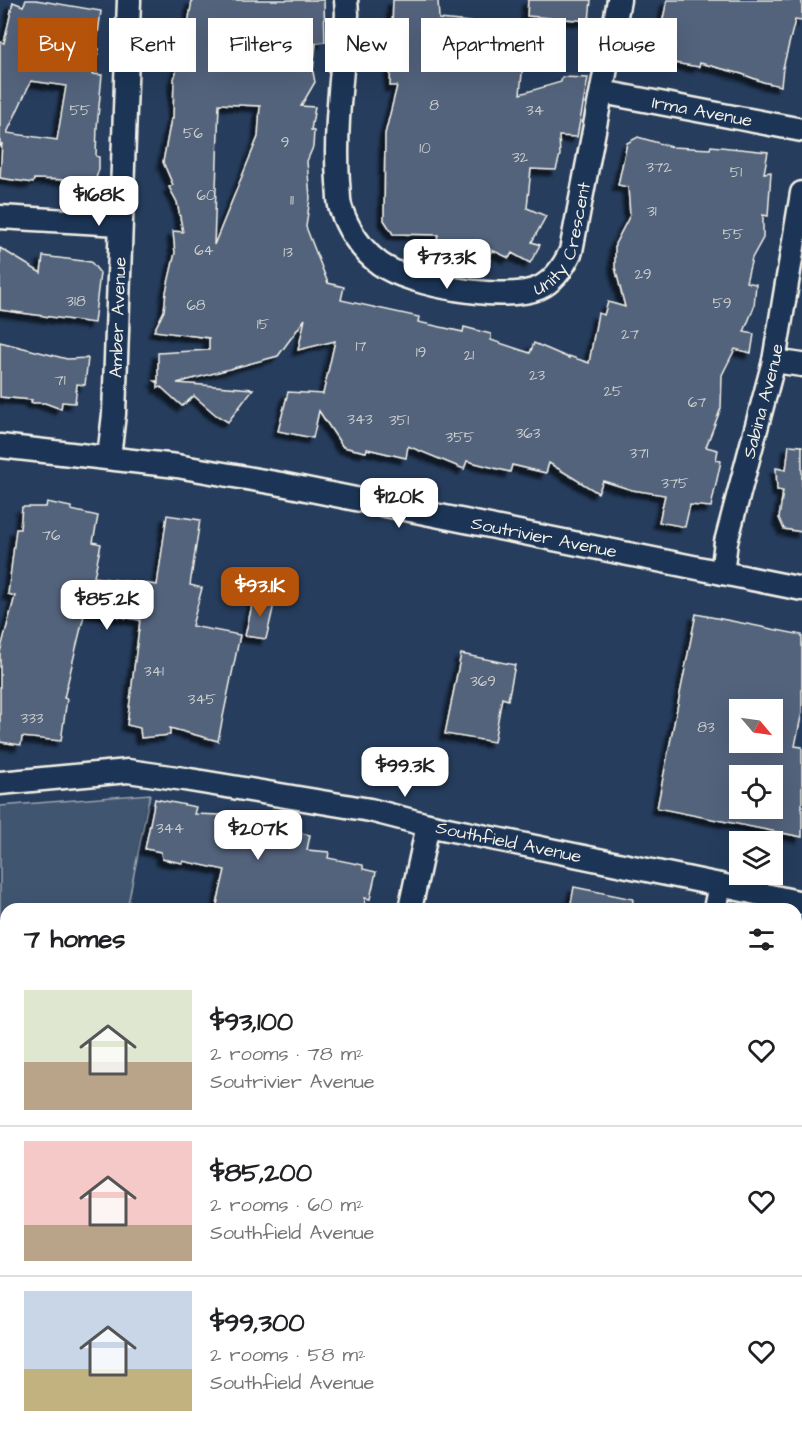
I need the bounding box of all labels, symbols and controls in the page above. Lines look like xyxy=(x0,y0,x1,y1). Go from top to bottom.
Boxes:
chip: Buy xyxy=(18,18,97,72)
chip: Rent xyxy=(109,18,196,72)
chip: Filters xyxy=(208,18,313,72)
chip: New xyxy=(325,18,409,72)
chip: Apartment xyxy=(421,18,566,72)
chip: House xyxy=(578,18,677,72)
street label: Irma Avenue xyxy=(650,90,755,133)
house number: 8 xyxy=(429,95,439,116)
house number: 55 xyxy=(69,100,91,121)
house number: 34 xyxy=(526,100,544,121)
house number: 56 xyxy=(183,123,204,144)
house number: 9 xyxy=(281,132,289,153)
house number: 10 xyxy=(419,138,431,159)
house number: 32 xyxy=(512,147,529,168)
house number: 372 xyxy=(646,157,672,178)
house number: 51 xyxy=(730,162,742,183)
pin: $168K xyxy=(57,176,141,227)
street label: Unity Crescent xyxy=(529,179,597,302)
text: $168K xyxy=(73,181,125,209)
house number: 60 xyxy=(197,185,216,206)
house number: 11 xyxy=(290,190,294,211)
house number: 31 xyxy=(647,201,657,222)
house number: 55 xyxy=(722,224,744,245)
pin: $73.3K xyxy=(398,239,496,290)
house number: 64 xyxy=(194,240,214,261)
house number: 13 xyxy=(283,242,293,263)
text: $73.3K xyxy=(418,244,476,272)
street label: Amber Avenue xyxy=(103,256,133,378)
house number: 29 xyxy=(634,264,652,285)
house number: 318 xyxy=(66,291,86,312)
house number: 59 xyxy=(712,293,732,314)
house number: 68 xyxy=(186,295,206,316)
house number: 15 xyxy=(257,314,270,335)
house number: 27 xyxy=(621,324,639,345)
house number: 17 xyxy=(355,336,367,357)
house number: 19 xyxy=(416,342,426,363)
street label: Sabina Avenue xyxy=(737,342,790,461)
house number: 21 xyxy=(464,345,474,366)
house number: 23 xyxy=(529,365,545,386)
house number: 71 xyxy=(54,370,66,391)
house number: 25 xyxy=(603,381,623,402)
house number: 67 xyxy=(688,392,706,413)
house number: 343 xyxy=(347,409,373,430)
house number: 351 xyxy=(389,410,409,431)
house number: 363 xyxy=(516,423,541,444)
house number: 355 xyxy=(446,427,475,448)
house number: 371 xyxy=(630,443,648,464)
house number: 375 xyxy=(661,473,689,494)
pin: $120K xyxy=(357,478,441,529)
text: $120K xyxy=(374,483,424,511)
street label: Soutrivier Avenue xyxy=(469,511,619,564)
house number: 76 xyxy=(42,525,61,546)
pin: $93.1K xyxy=(211,567,309,618)
text: $93.1K xyxy=(235,572,285,600)
pin: $85.2K xyxy=(58,580,156,631)
text: $85.2K xyxy=(75,585,139,613)
house number: 341 xyxy=(144,661,164,682)
house number: 369 xyxy=(470,671,496,692)
house number: 345 xyxy=(188,689,217,710)
north arrow xyxy=(729,699,783,753)
map controls xyxy=(729,699,783,885)
house number: 333 xyxy=(21,708,44,729)
house number: 83 xyxy=(697,717,715,738)
pin: $99.3K xyxy=(356,747,454,798)
text: $99.3K xyxy=(375,752,435,780)
button: locate xyxy=(729,765,783,819)
pin: $207K xyxy=(216,810,300,861)
text: $207K xyxy=(228,815,288,843)
street label: Southfield Avenue xyxy=(434,815,584,869)
house number: 344 xyxy=(156,818,184,839)
button: layers xyxy=(729,831,783,885)
text: 7 homes xyxy=(24,921,125,957)
icon: filters xyxy=(745,923,778,956)
text: $93,100 xyxy=(210,1004,293,1040)
icon: home xyxy=(72,1014,144,1086)
icon: heart xyxy=(745,1034,778,1067)
text: 2 rooms · 78 m² xyxy=(210,1040,364,1068)
text: Soutrivier Avenue xyxy=(210,1068,375,1096)
text: $85,200 xyxy=(210,1155,312,1191)
icon: home xyxy=(72,1165,144,1237)
icon: heart xyxy=(745,1185,778,1218)
text: 2 rooms · 60 m² xyxy=(210,1191,364,1219)
text: Southfield Avenue xyxy=(210,1219,374,1247)
text: $99,300 xyxy=(210,1305,305,1341)
icon: home xyxy=(72,1315,144,1387)
icon: heart xyxy=(745,1335,778,1368)
text: 2 rooms · 58 m² xyxy=(210,1341,366,1369)
text: Southfield Avenue xyxy=(210,1369,374,1397)

